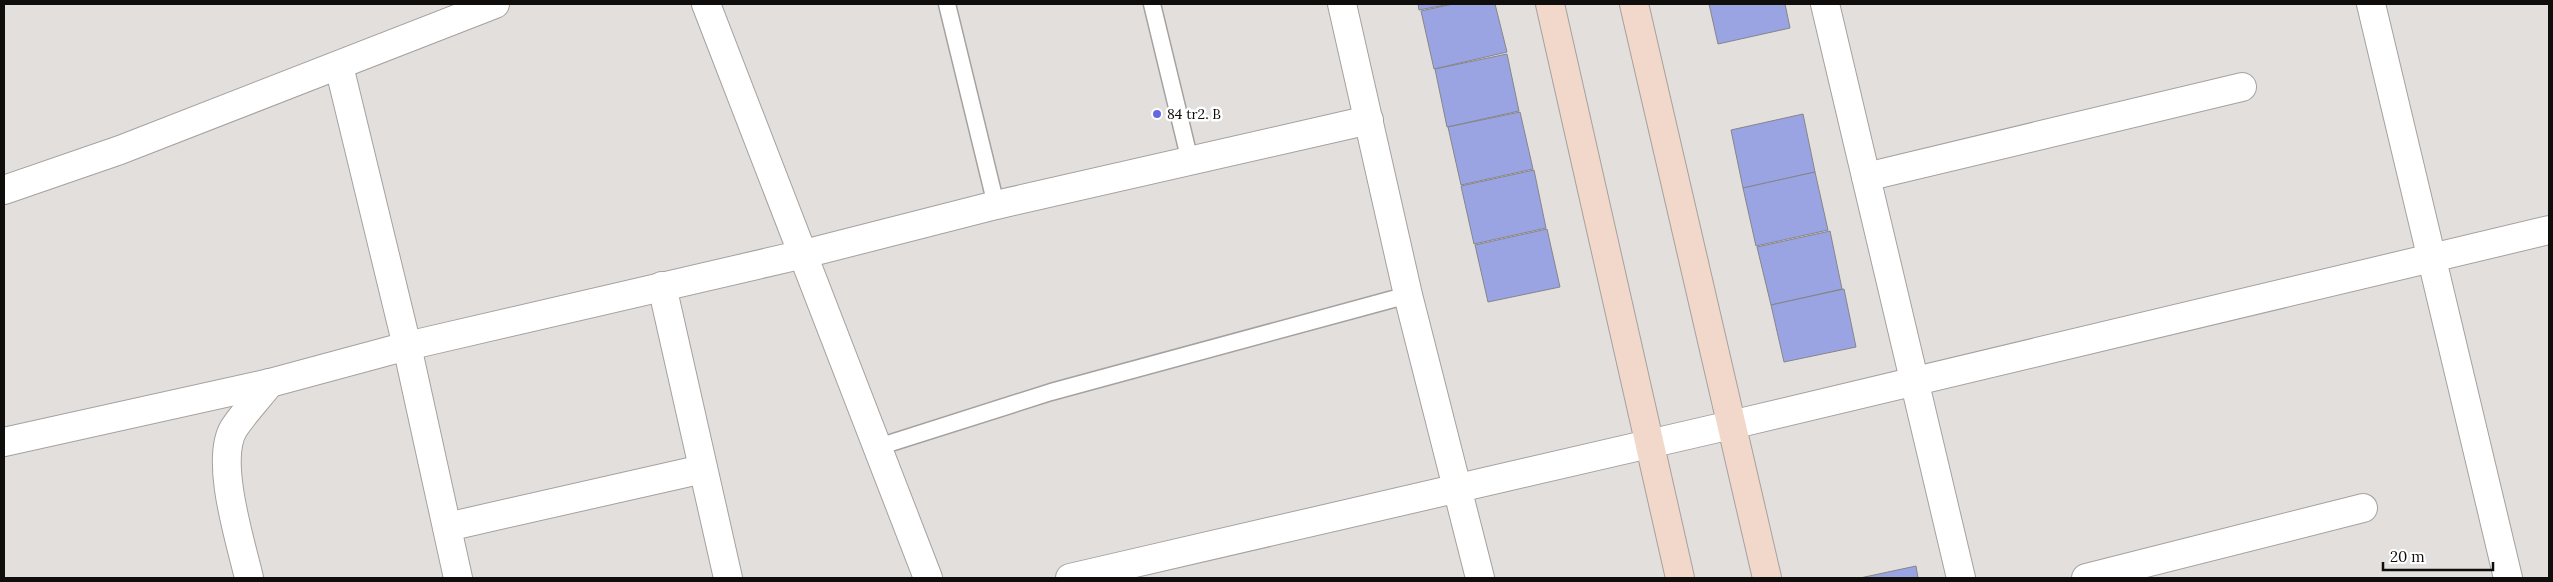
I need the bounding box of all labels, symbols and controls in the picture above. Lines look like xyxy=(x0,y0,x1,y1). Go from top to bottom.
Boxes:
place label: 84 tr2. B xyxy=(1167,105,1221,123)
marker: 84 tr2. B xyxy=(1151,108,1163,120)
scale bar xyxy=(2383,540,2493,572)
text: 20 m xyxy=(2390,547,2425,566)

